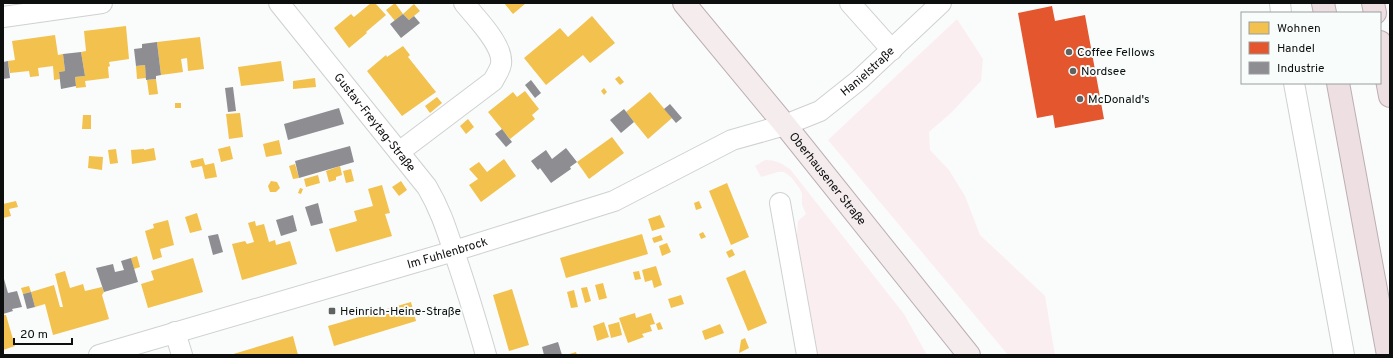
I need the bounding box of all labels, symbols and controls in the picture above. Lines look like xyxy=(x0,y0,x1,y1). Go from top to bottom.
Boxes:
legend xyxy=(1241,12,1381,84)
text: Wohnen xyxy=(1277,21,1321,37)
text: Handel xyxy=(1277,41,1315,57)
street label: Hanielstraße xyxy=(838,44,898,101)
place label: Coffee Fellows xyxy=(1077,45,1155,61)
marker: Coffee Fellows xyxy=(1064,47,1074,57)
text: Industrie xyxy=(1277,61,1325,77)
place label: Nordsee xyxy=(1081,64,1126,80)
marker: Nordsee xyxy=(1068,66,1078,76)
street label: Gustav-Freytag-Straße xyxy=(330,70,419,176)
place label: McDonald's xyxy=(1088,92,1150,108)
marker: McDonald's xyxy=(1075,94,1085,104)
street label: Oberhausener Straße xyxy=(785,129,869,229)
street label: Im Fuhlenbrock xyxy=(406,234,490,273)
place label: Heinrich-Heine-Straße xyxy=(340,304,461,320)
marker: Heinrich-Heine-Straße xyxy=(327,306,337,316)
scale bar xyxy=(14,320,72,346)
text: 20 m xyxy=(20,327,48,343)

